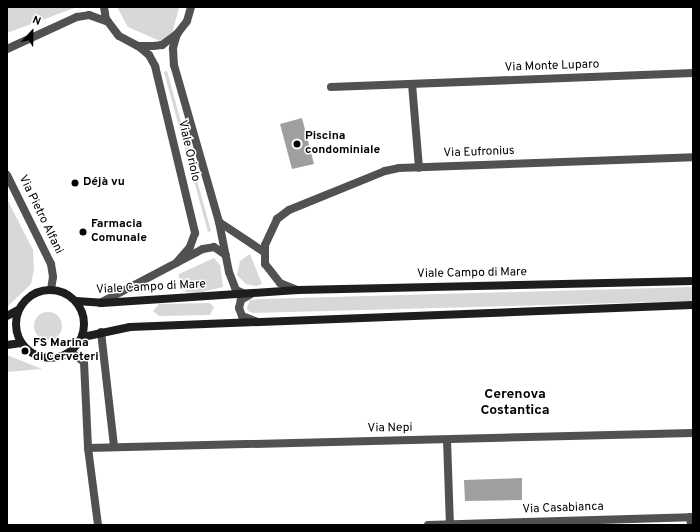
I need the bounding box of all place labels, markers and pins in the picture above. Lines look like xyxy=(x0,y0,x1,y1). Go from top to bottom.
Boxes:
place label: Piscina condominiale xyxy=(305,130,380,158)
marker: Piscina condominiale xyxy=(292,139,302,149)
place label: Déjà vu xyxy=(83,176,125,190)
marker: Déjà vu xyxy=(70,178,80,188)
place label: Farmacia Comunale xyxy=(91,218,147,246)
marker: Farmacia Comunale xyxy=(78,227,88,237)
place label: FS Marina di Cerveteri xyxy=(33,337,99,365)
marker: FS Marina di Cerveteri xyxy=(20,346,30,356)

